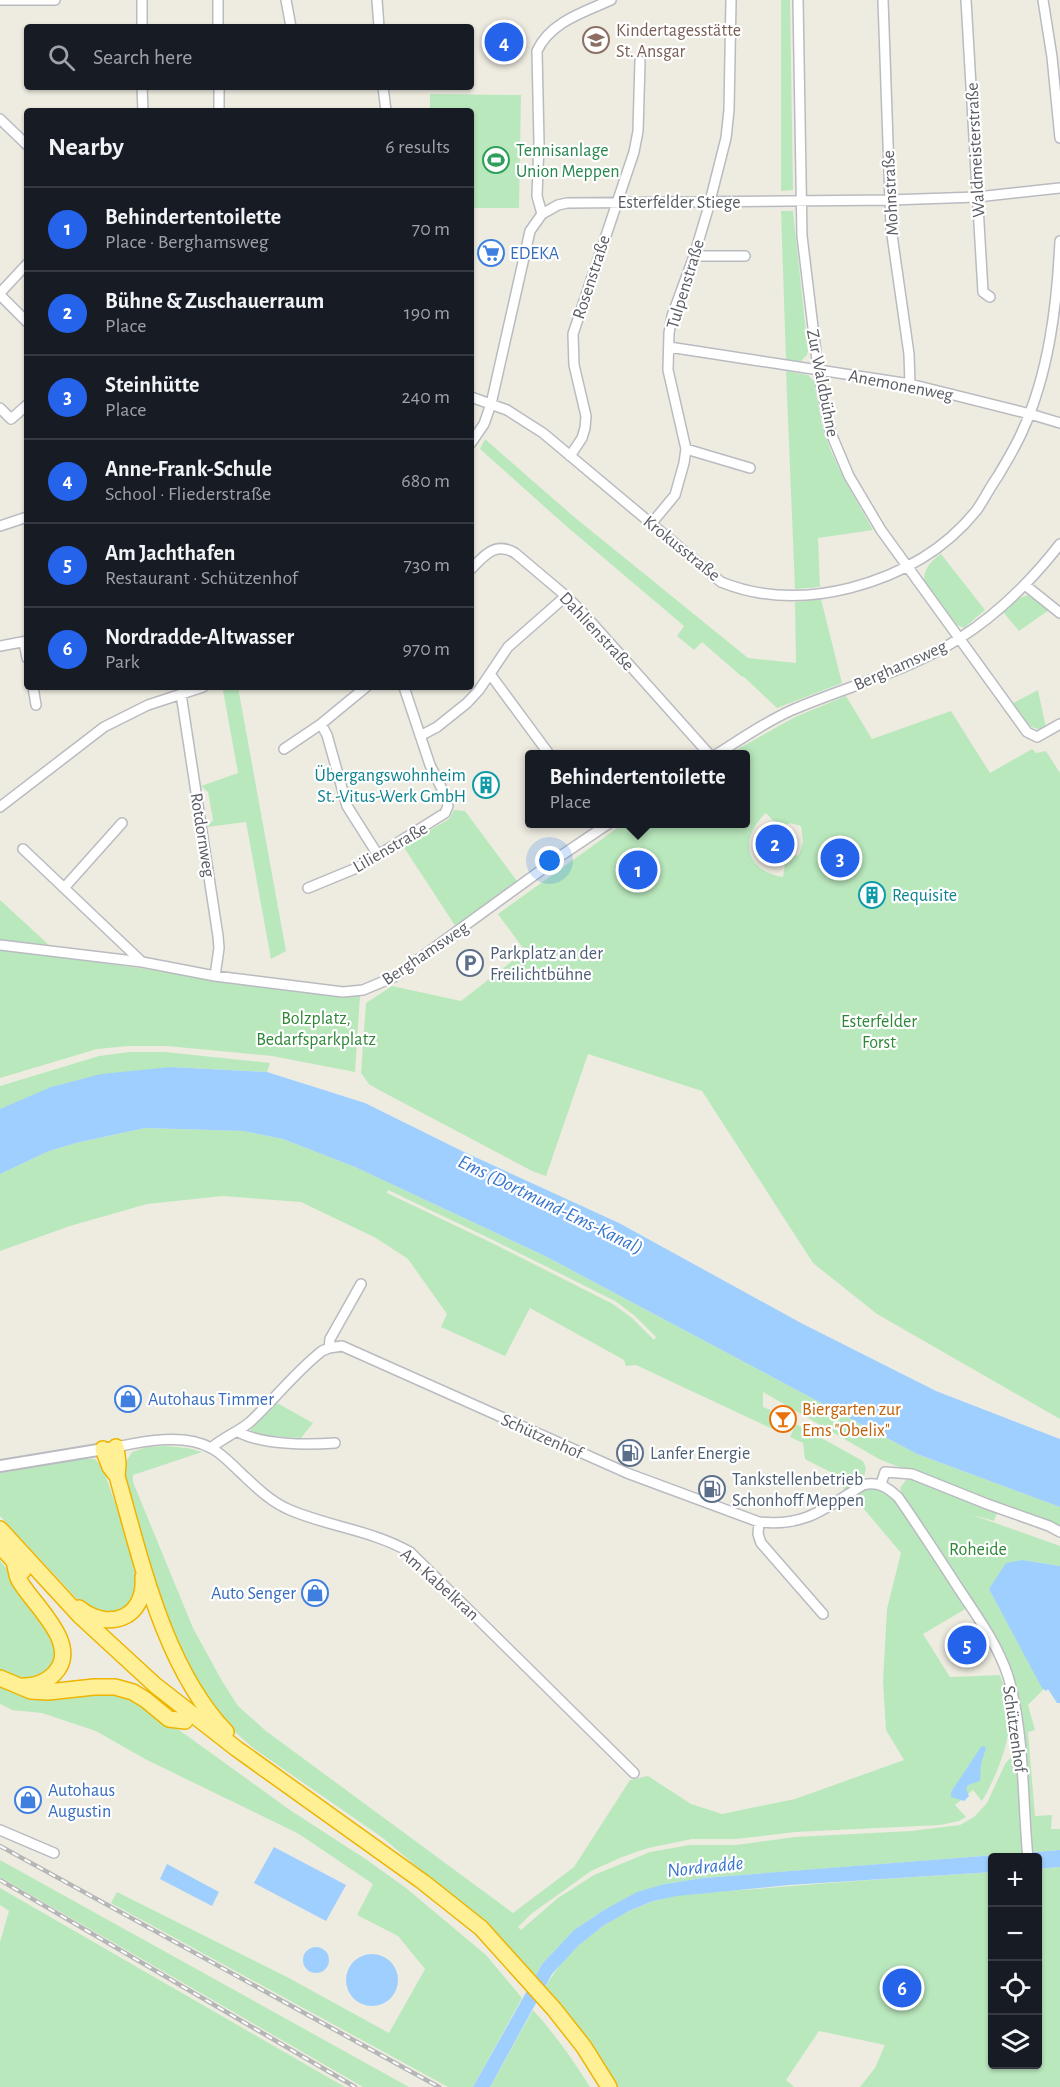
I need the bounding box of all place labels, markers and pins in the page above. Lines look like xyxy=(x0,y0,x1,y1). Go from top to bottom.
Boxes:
pin: 4 xyxy=(484,20,524,64)
place label: Kindertagesstätte St. Ansgar xyxy=(616,22,741,61)
school or university icon: Kindertagesstätte St. Ansgar xyxy=(581,25,611,55)
place label: Tennisanlage Union Meppen xyxy=(516,142,620,181)
sports icon: Tennisanlage Union Meppen xyxy=(481,145,511,175)
supermarket icon: EDEKA xyxy=(476,238,506,268)
place label: EDEKA xyxy=(510,245,560,263)
place label: Übergangswohnheim St.-Vitus-Werk GmbH xyxy=(314,765,466,806)
building icon: Übergangswohnheim St.-Vitus-Werk GmbH xyxy=(471,770,501,800)
pin: 2 xyxy=(756,822,794,866)
pin: 3 xyxy=(820,836,860,880)
pin: 1 xyxy=(618,848,658,892)
building icon: Requisite xyxy=(857,880,887,910)
place label: Requisite xyxy=(892,887,957,905)
place label: Parkplatz an der Freilichtbühne xyxy=(490,945,603,984)
parking icon: Parkplatz an der Freilichtbühne xyxy=(455,948,485,978)
shop icon: Autohaus Timmer xyxy=(113,1384,143,1414)
place label: Autohaus Timmer xyxy=(148,1391,274,1409)
place label: Biergarten zur Ems "Obelix" xyxy=(802,1401,901,1440)
bar icon: Biergarten zur Ems "Obelix" xyxy=(768,1404,798,1434)
fuel station icon: Lanfer Energie xyxy=(615,1438,645,1468)
place label: Lanfer Energie xyxy=(650,1445,750,1463)
place label: Tankstellenbetrieb Schonhoff Meppen xyxy=(732,1471,864,1510)
fuel station icon: Tankstellenbetrieb Schonhoff Meppen xyxy=(697,1474,727,1504)
shop icon: Auto Senger xyxy=(300,1578,330,1608)
place label: Auto Senger xyxy=(211,1585,296,1603)
pin: 5 xyxy=(948,1622,986,1668)
place label: Autohaus Augustin xyxy=(48,1782,115,1821)
shop icon: Autohaus Augustin xyxy=(13,1785,43,1815)
pin: 6 xyxy=(882,1966,922,2010)

